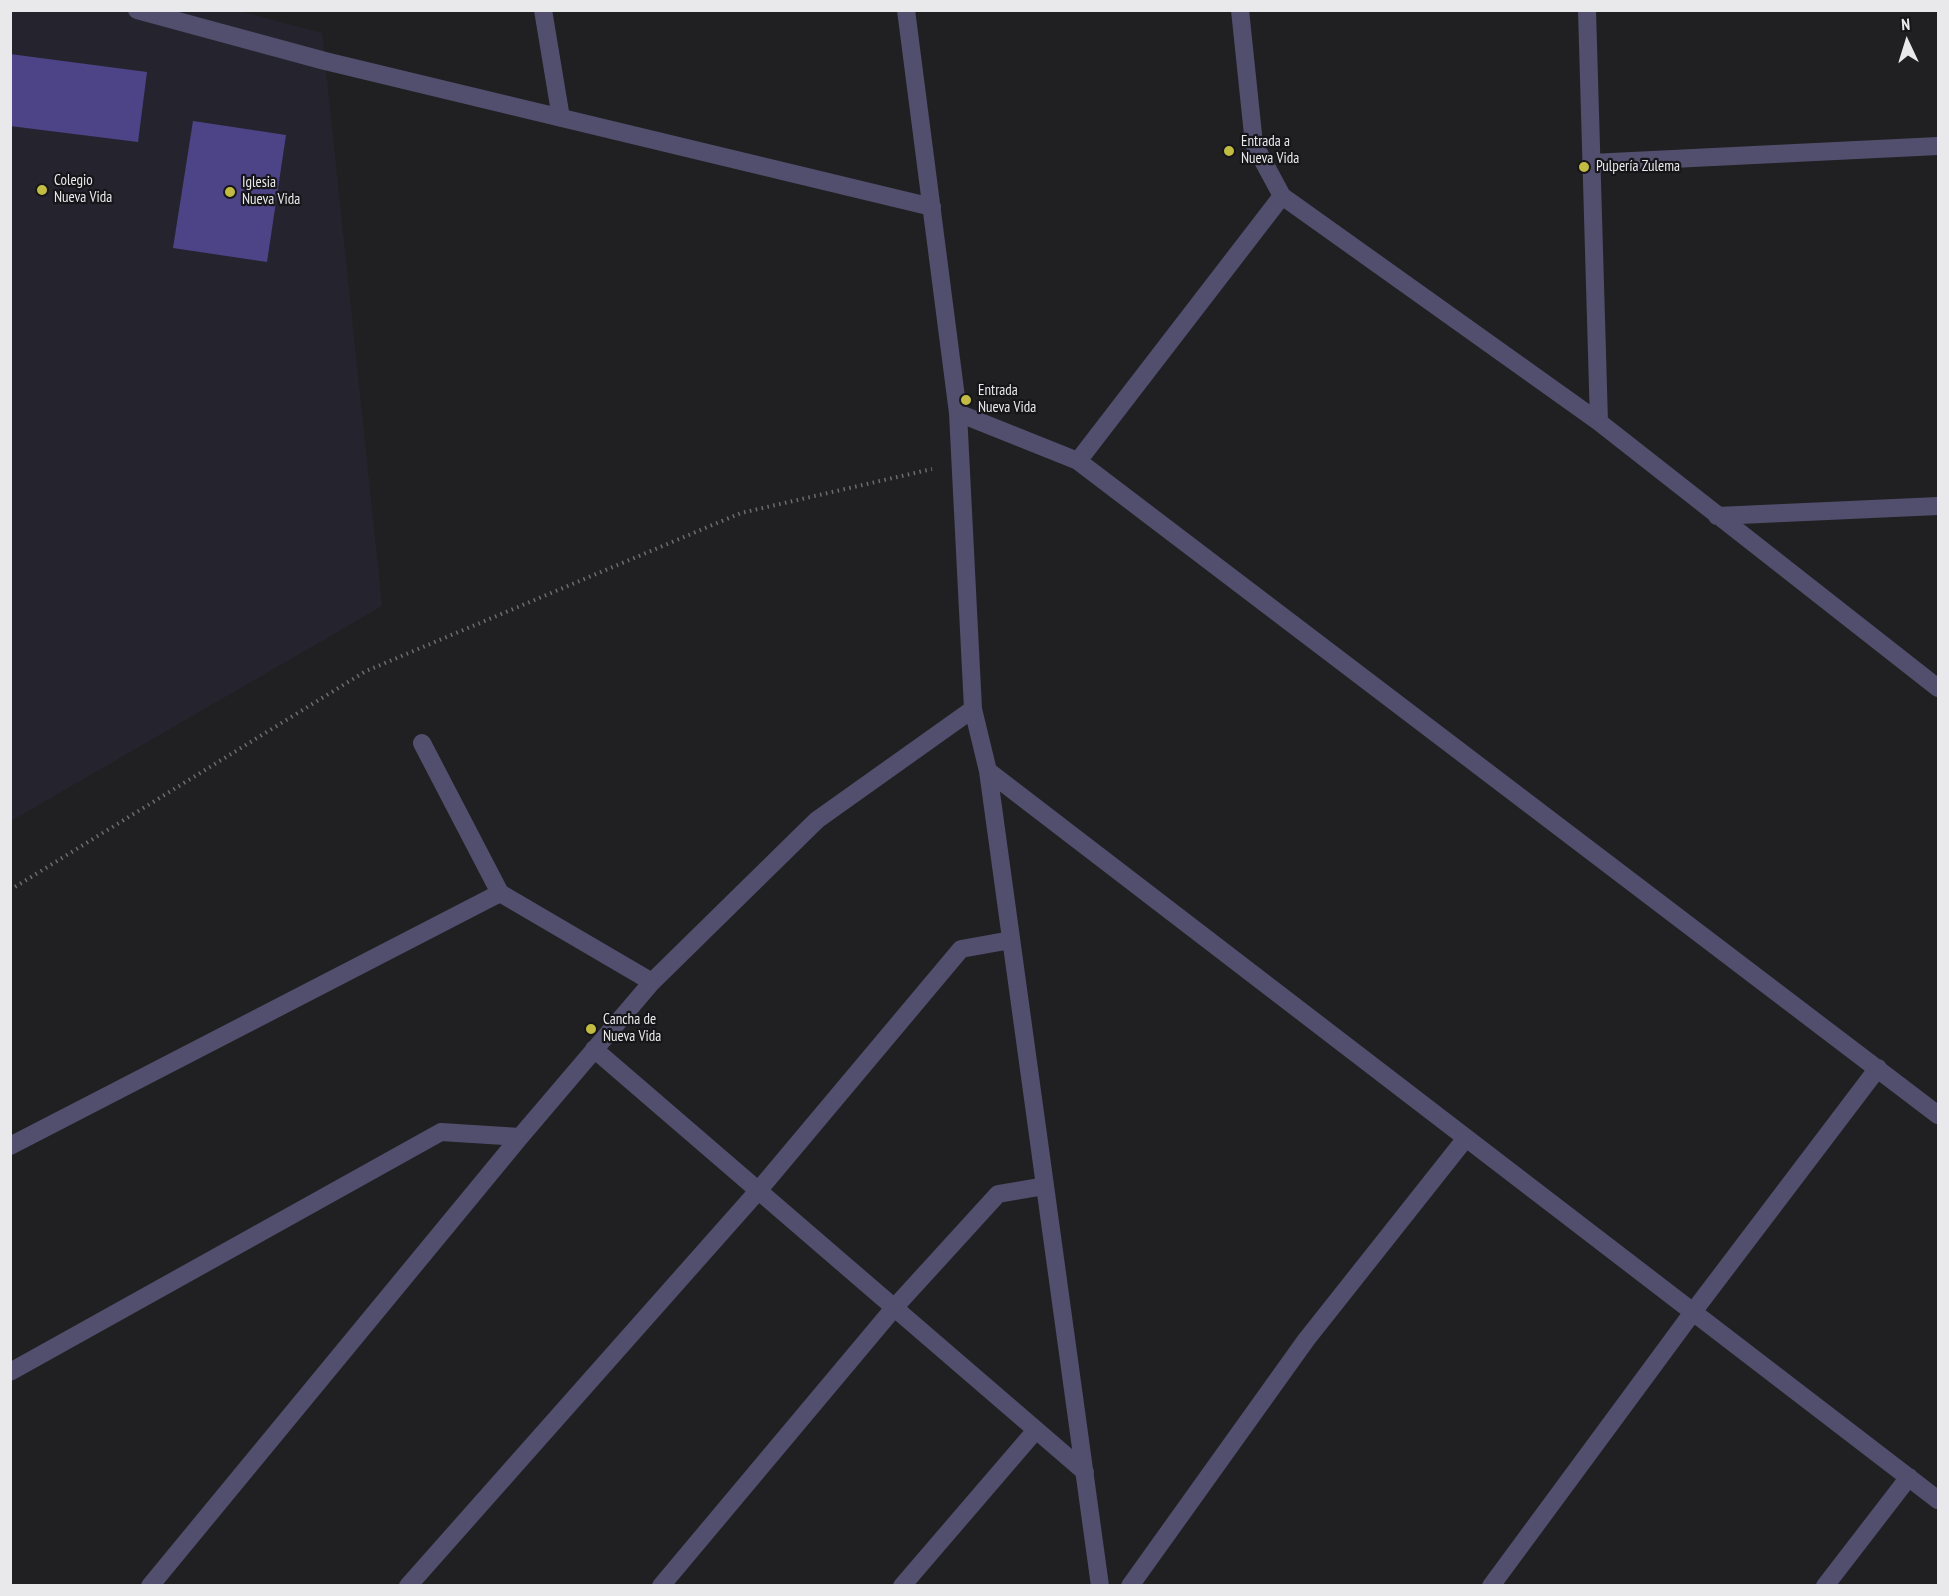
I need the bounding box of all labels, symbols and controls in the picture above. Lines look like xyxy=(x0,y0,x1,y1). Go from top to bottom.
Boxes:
north arrow xyxy=(1877,12,1937,72)
text: N xyxy=(1901,14,1911,34)
place label: Entrada a Nueva Vida xyxy=(1241,133,1299,168)
marker: Entrada a Nueva Vida xyxy=(1222,144,1236,158)
place label: Pulpería Zulema xyxy=(1596,158,1680,176)
marker: Pulpería Zulema xyxy=(1577,160,1591,174)
place label: Colegio Nueva Vida xyxy=(54,172,112,207)
place label: Iglesia Nueva Vida xyxy=(242,174,300,209)
marker: Colegio Nueva Vida xyxy=(35,183,49,197)
marker: Iglesia Nueva Vida xyxy=(223,185,237,199)
place label: Entrada Nueva Vida xyxy=(978,382,1036,417)
marker: Entrada Nueva Vida xyxy=(959,393,973,407)
place label: Cancha de Nueva Vida xyxy=(603,1011,661,1046)
marker: Cancha de Nueva Vida xyxy=(584,1022,598,1036)

